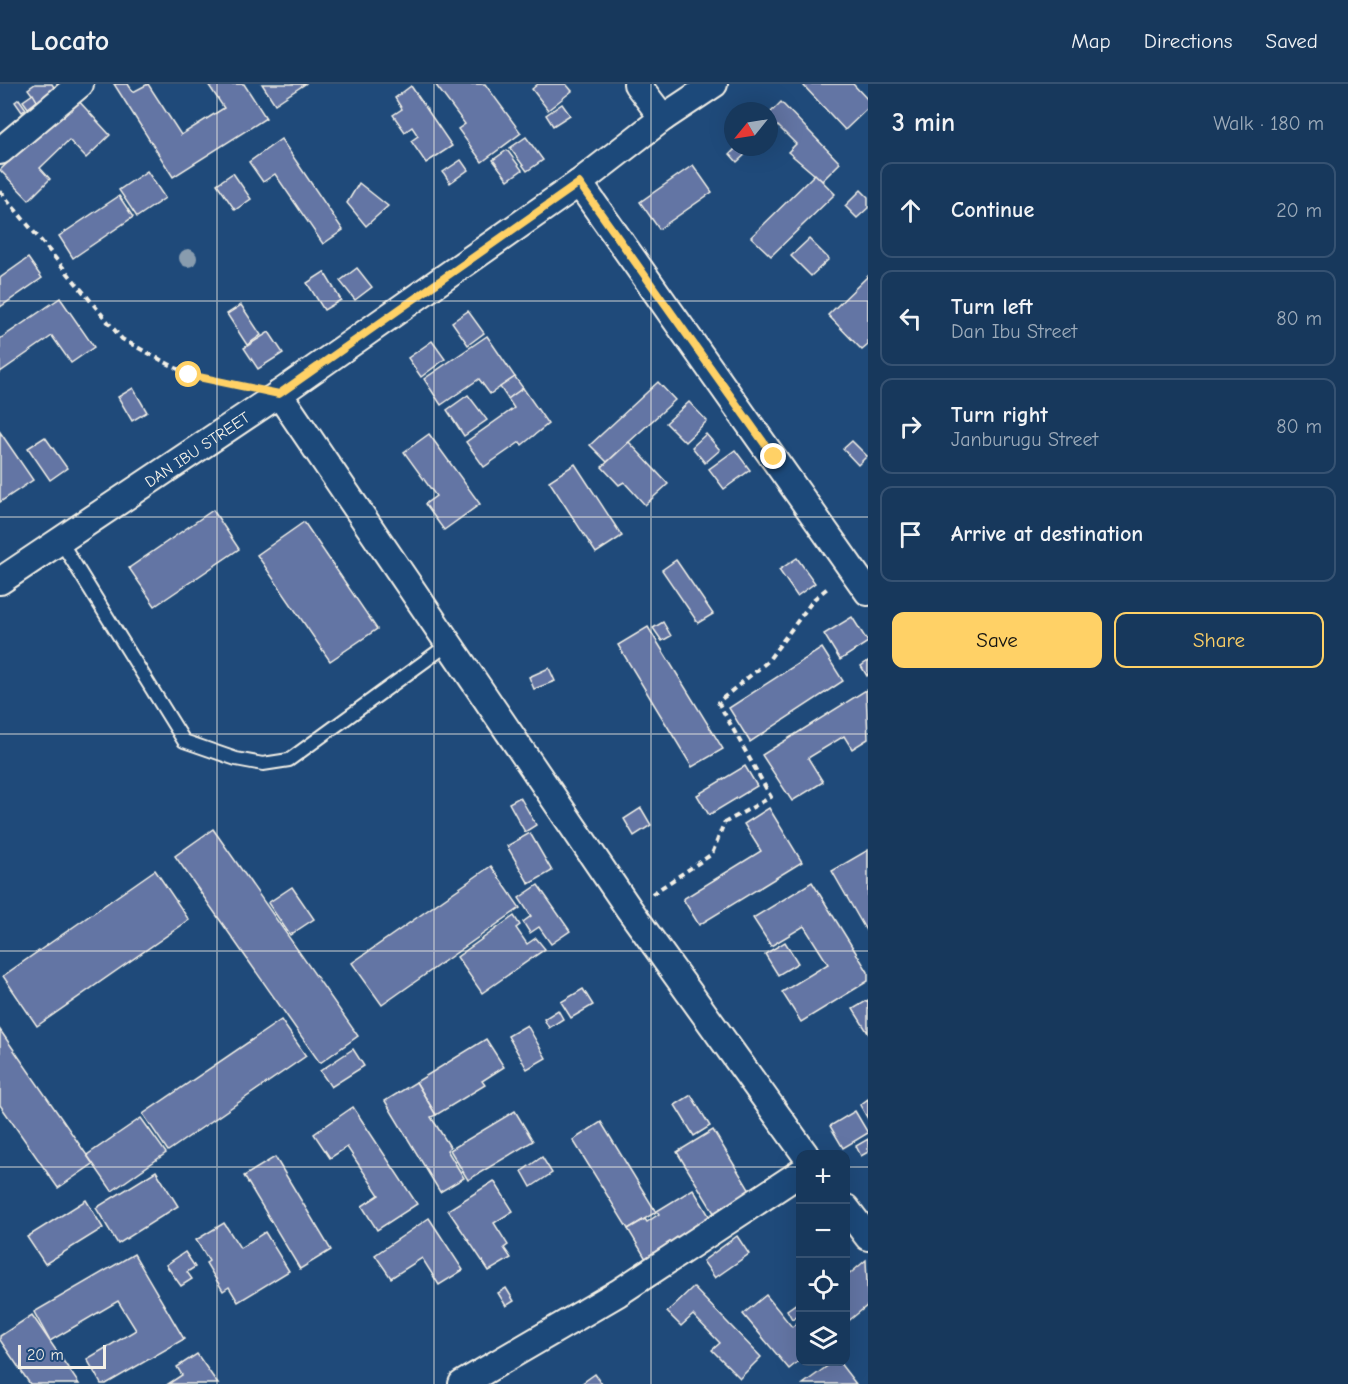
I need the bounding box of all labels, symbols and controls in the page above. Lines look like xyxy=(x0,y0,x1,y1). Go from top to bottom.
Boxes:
text: Locato xyxy=(30,25,109,57)
text: Map xyxy=(1071,29,1111,53)
text: Directions xyxy=(1144,29,1233,53)
text: Saved xyxy=(1266,29,1318,53)
north arrow xyxy=(724,102,778,156)
text: 3 min xyxy=(892,108,955,138)
text: Walk · 180 m xyxy=(1213,112,1324,135)
icon: ahead xyxy=(894,194,927,227)
text: Continue xyxy=(951,197,1034,223)
text: 20 m xyxy=(1276,199,1322,222)
text: Turn left xyxy=(951,294,1033,320)
icon: left xyxy=(894,302,927,335)
text: 80 m xyxy=(1276,307,1322,330)
text: Dan Ibu Street xyxy=(951,320,1077,343)
route start xyxy=(175,361,201,387)
text: Turn right xyxy=(951,402,1048,428)
street label: DAN IBU STREET xyxy=(142,408,254,491)
icon: right xyxy=(894,410,927,443)
text: 80 m xyxy=(1276,415,1322,438)
text: Janburugu Street xyxy=(951,428,1098,451)
route end xyxy=(760,443,786,469)
icon: arrive xyxy=(894,518,927,551)
text: Arrive at destination xyxy=(951,521,1143,547)
button: Save xyxy=(892,612,1102,668)
button: Share xyxy=(1114,612,1324,668)
map controls xyxy=(796,1150,850,1366)
button: + xyxy=(796,1150,850,1204)
button: − xyxy=(796,1204,850,1258)
button: locate xyxy=(796,1258,850,1312)
button: layers xyxy=(796,1312,850,1366)
scale bar xyxy=(18,1342,106,1370)
text: 20 m xyxy=(27,1346,64,1364)

